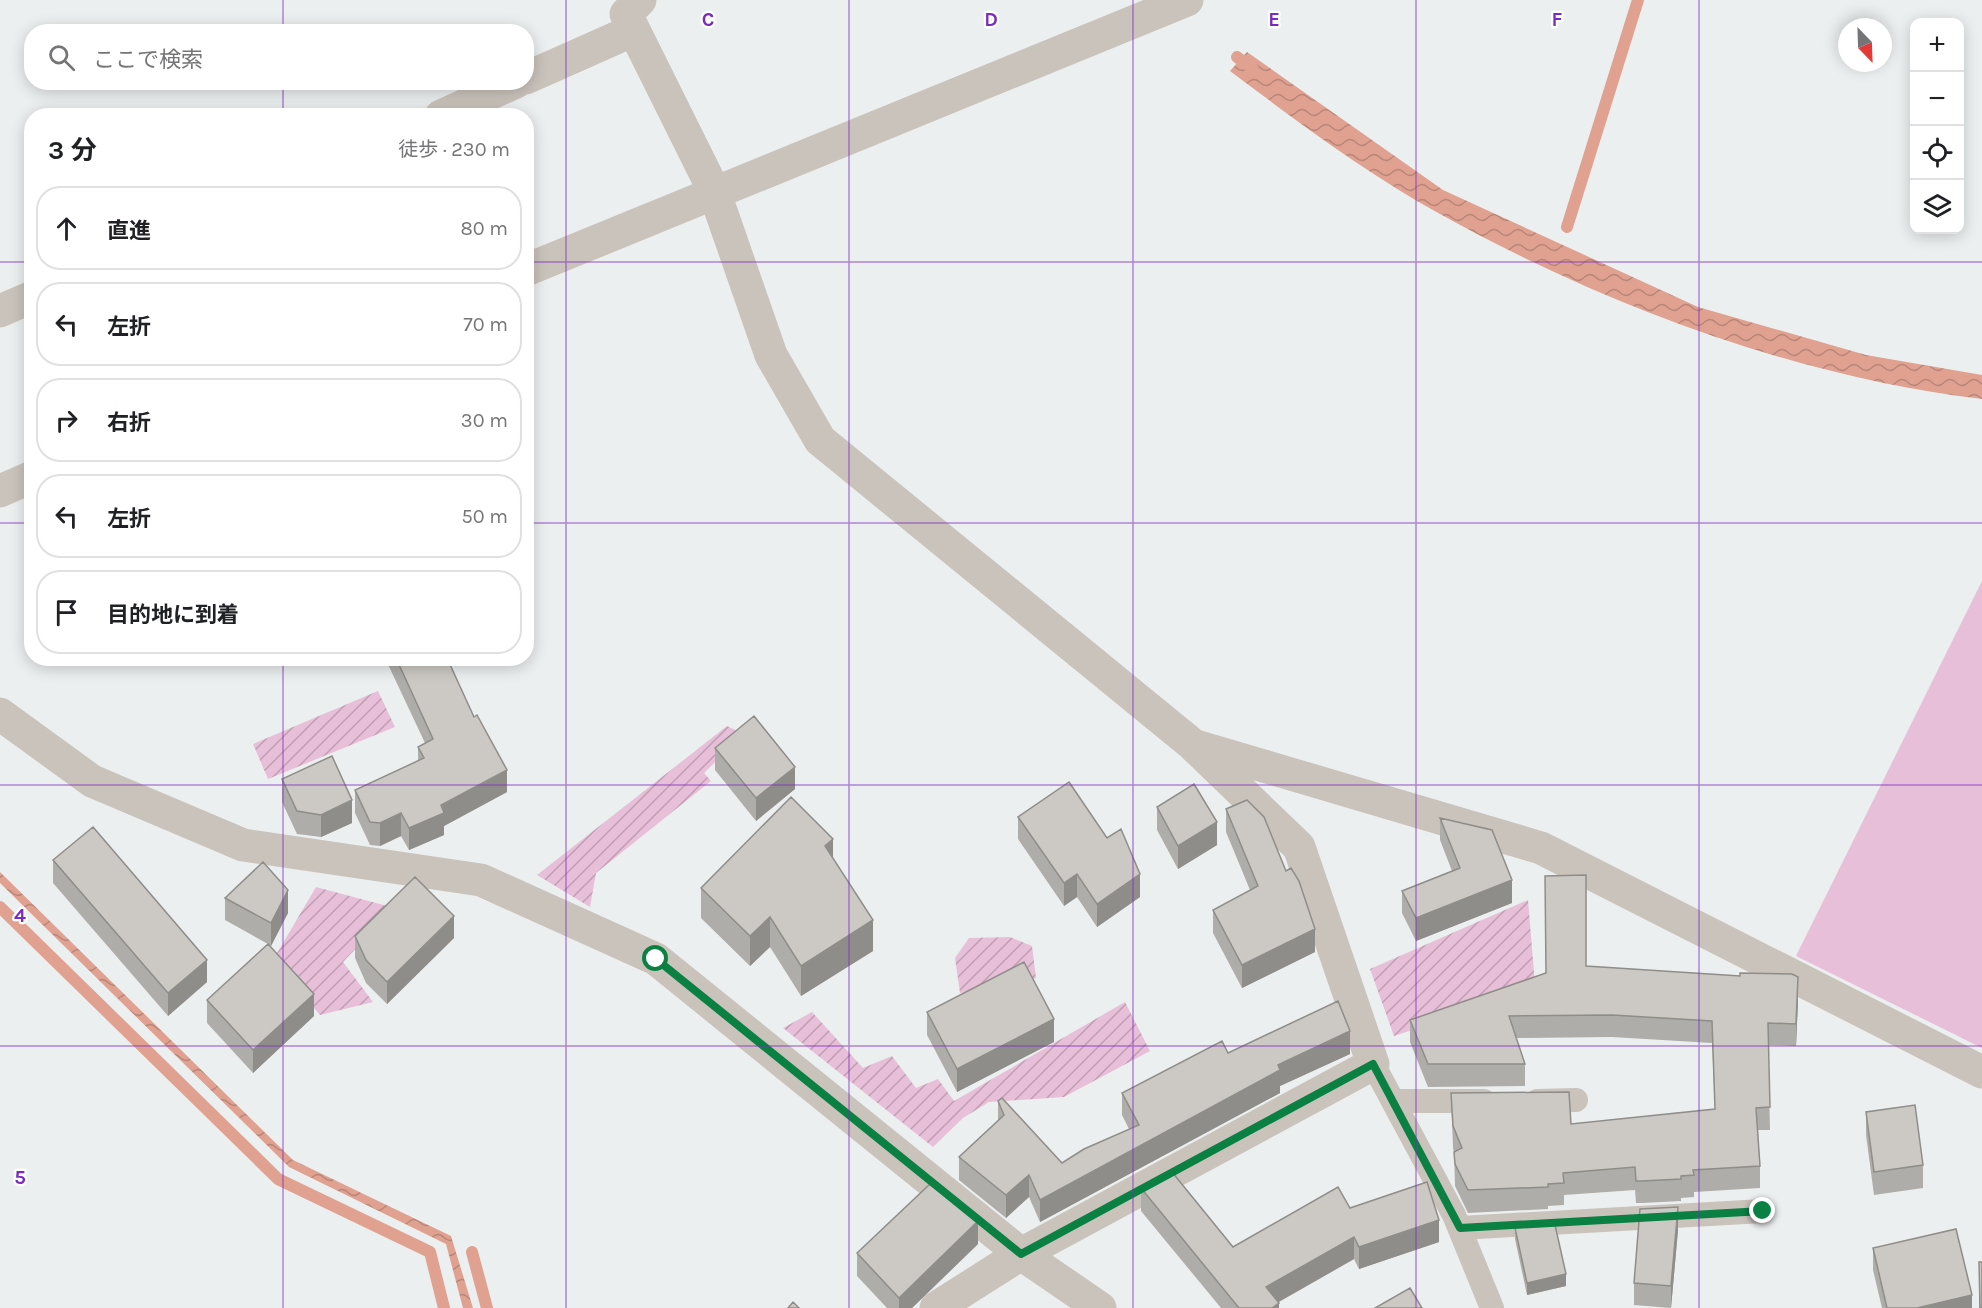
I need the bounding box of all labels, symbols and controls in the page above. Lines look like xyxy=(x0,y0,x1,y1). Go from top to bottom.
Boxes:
text: C xyxy=(702,8,714,31)
text: D xyxy=(984,8,998,31)
text: E xyxy=(1268,8,1280,31)
text: F xyxy=(1552,8,1563,31)
north arrow xyxy=(1838,18,1892,72)
map controls xyxy=(1910,18,1964,234)
button: + xyxy=(1910,18,1964,72)
search box xyxy=(24,24,534,90)
icon: search xyxy=(45,41,78,74)
text: ここで検索 xyxy=(93,47,203,73)
button: − xyxy=(1910,72,1964,126)
button: locate xyxy=(1910,126,1964,180)
text: 3 分 xyxy=(48,135,97,166)
text: 徒歩 · 230 m xyxy=(398,138,510,161)
button: layers xyxy=(1910,180,1964,234)
icon: ahead xyxy=(50,212,83,245)
text: 80 m xyxy=(460,217,508,240)
text: 直進 xyxy=(107,218,151,244)
icon: left xyxy=(50,308,83,341)
text: 70 m xyxy=(463,313,508,336)
text: 左折 xyxy=(107,314,151,340)
icon: right xyxy=(50,404,83,437)
text: 30 m xyxy=(461,409,508,432)
text: 右折 xyxy=(107,410,151,436)
icon: left xyxy=(50,500,83,533)
text: 50 m xyxy=(461,505,508,528)
text: 左折 xyxy=(107,506,151,532)
icon: arrive xyxy=(50,596,83,629)
text: 目的地に到着 xyxy=(107,602,239,628)
text: 4 xyxy=(14,904,26,927)
route start xyxy=(642,945,668,971)
text: 5 xyxy=(14,1166,26,1189)
route end xyxy=(1749,1197,1775,1223)

